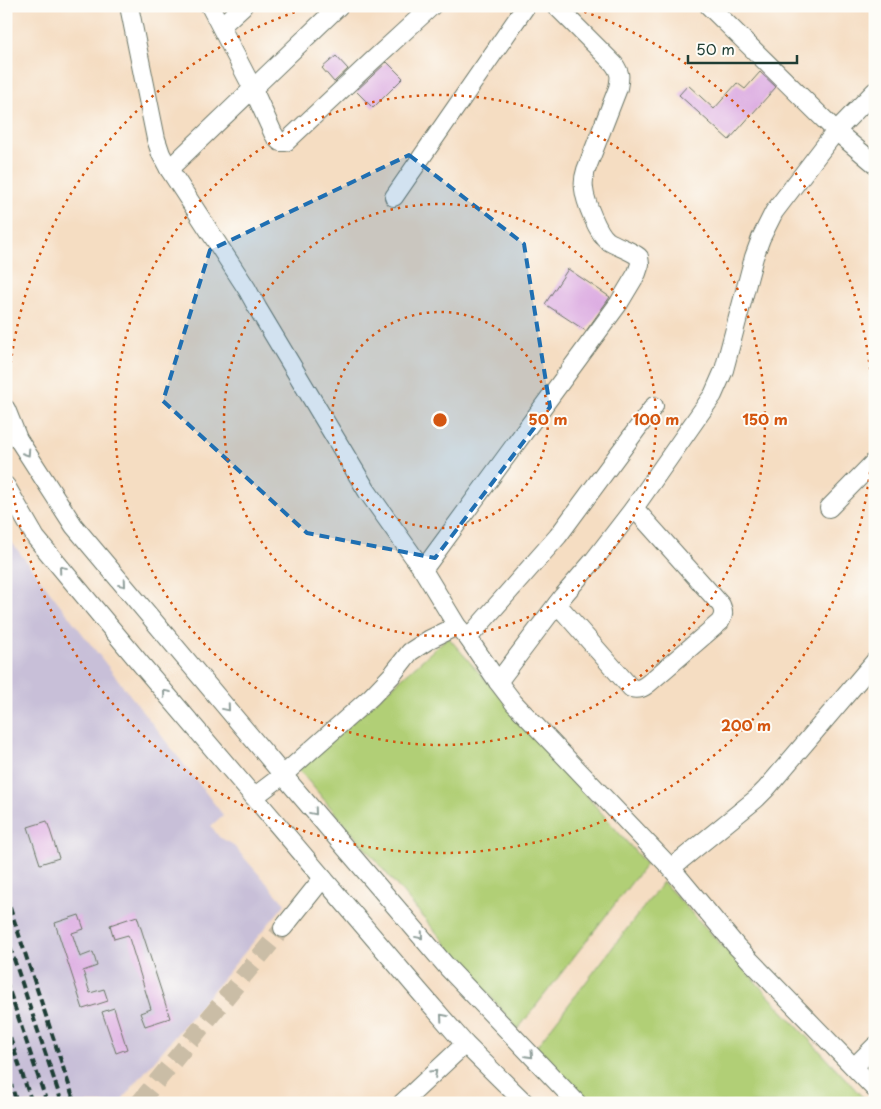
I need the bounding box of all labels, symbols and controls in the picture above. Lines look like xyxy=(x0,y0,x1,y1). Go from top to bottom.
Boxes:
scale bar xyxy=(688,32,797,64)
text: 50 m xyxy=(696,37,735,60)
text: 50 m xyxy=(529,407,567,430)
text: 100 m xyxy=(633,407,679,430)
text: 150 m xyxy=(742,407,788,430)
centre of rings xyxy=(431,411,449,429)
one-way arrow xyxy=(21,447,30,457)
one-way arrow xyxy=(58,565,67,574)
one-way arrow xyxy=(117,578,125,587)
one-way arrow xyxy=(163,690,172,699)
one-way arrow xyxy=(221,703,230,712)
text: 200 m xyxy=(721,713,771,736)
one-way arrow xyxy=(309,806,317,815)
one-way arrow xyxy=(414,930,423,939)
one-way arrow xyxy=(439,1014,448,1023)
one-way arrow xyxy=(524,1049,533,1058)
one-way arrow xyxy=(428,1070,437,1079)

